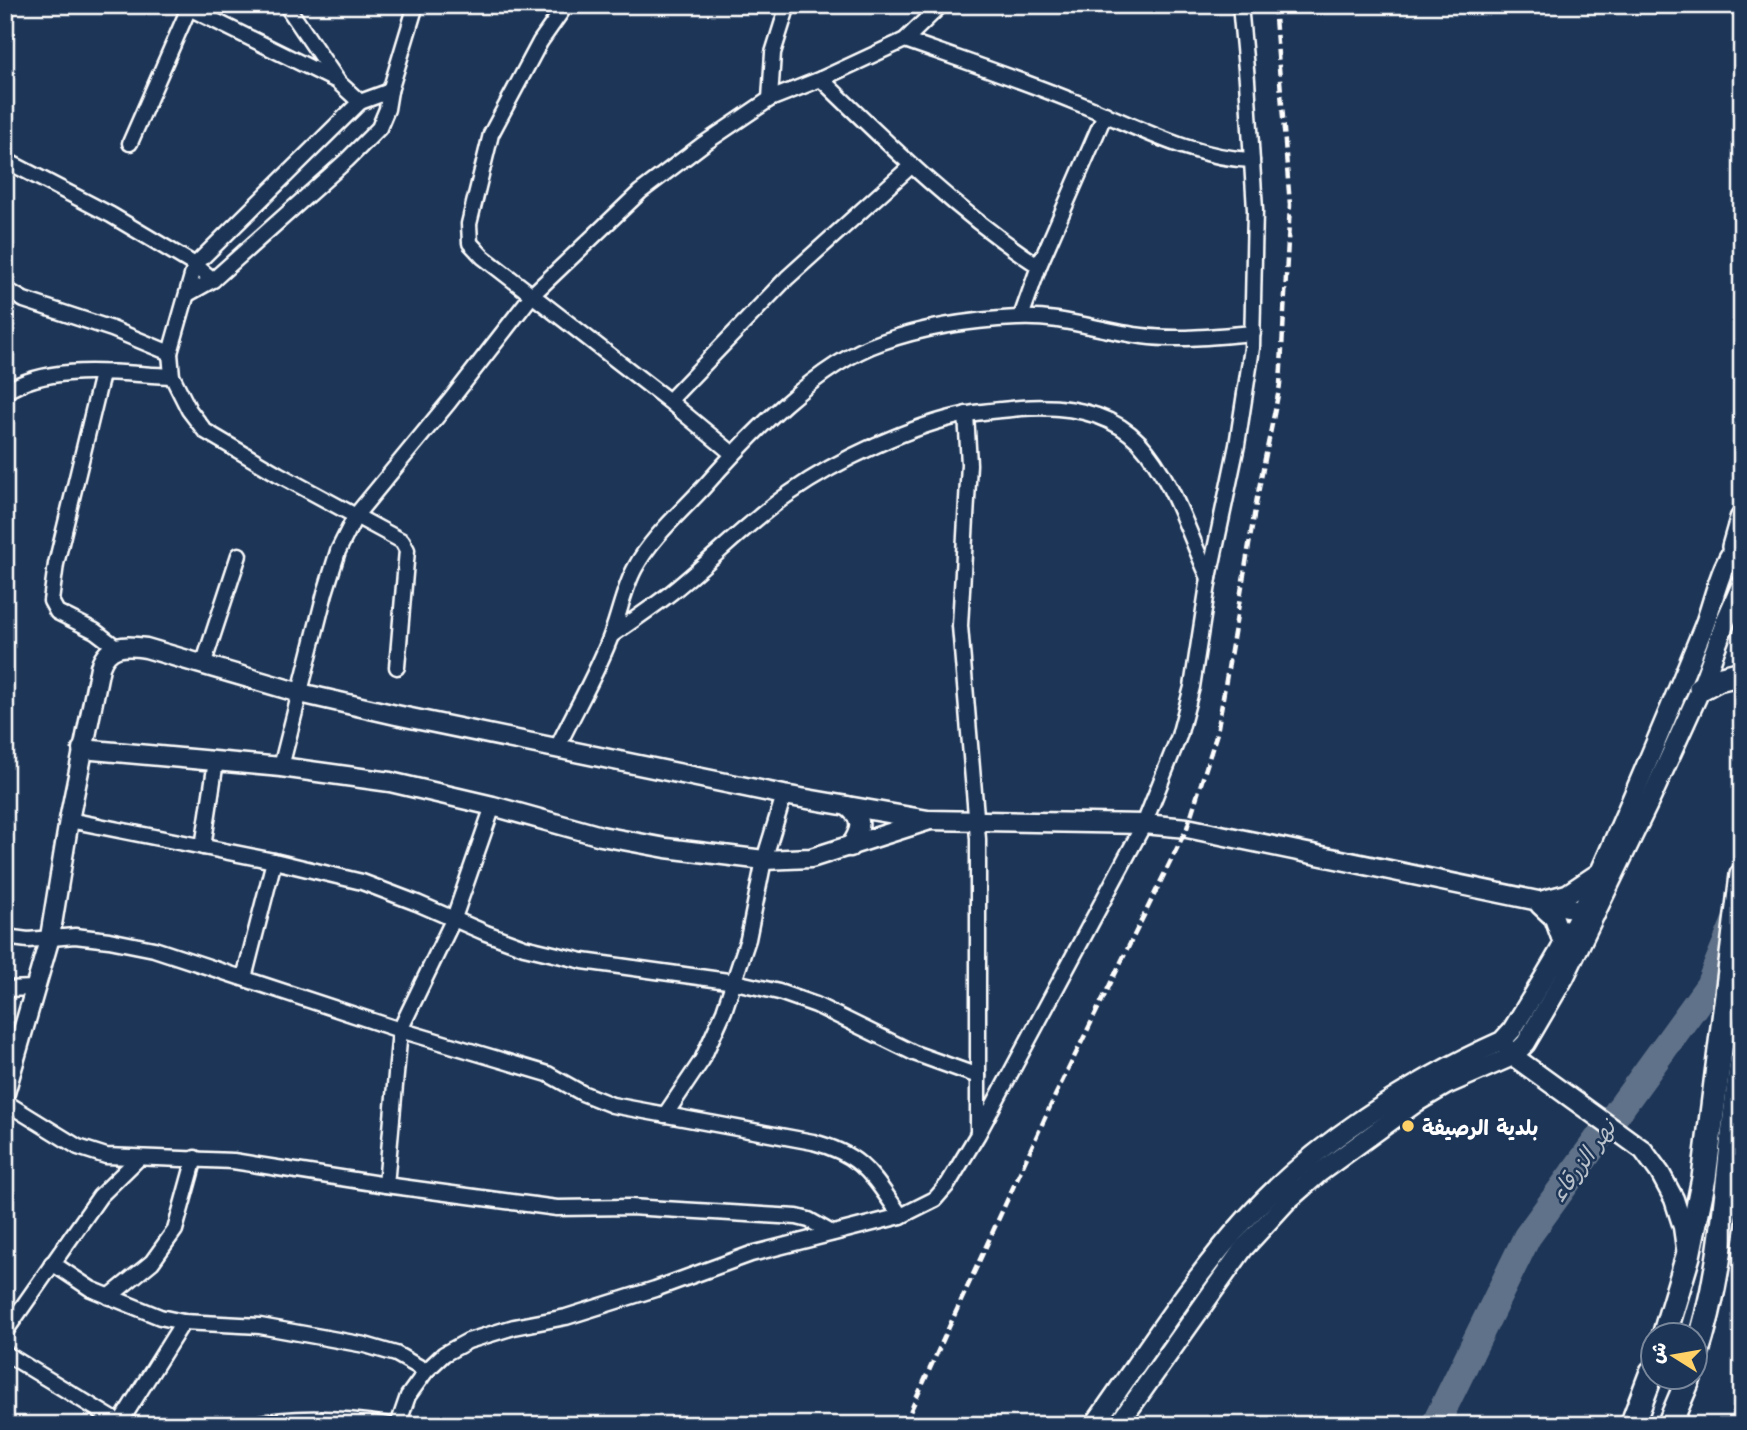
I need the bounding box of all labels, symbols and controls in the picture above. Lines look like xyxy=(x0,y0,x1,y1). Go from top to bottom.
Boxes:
water label: نهر الزرقاء xyxy=(1542,1111,1623,1207)
place label: بلدية الرصيفة xyxy=(1422,1113,1538,1141)
marker: بلدية الرصيفة xyxy=(1400,1118,1416,1134)
north arrow xyxy=(1638,1322,1708,1392)
text: ش xyxy=(1643,1340,1671,1365)

